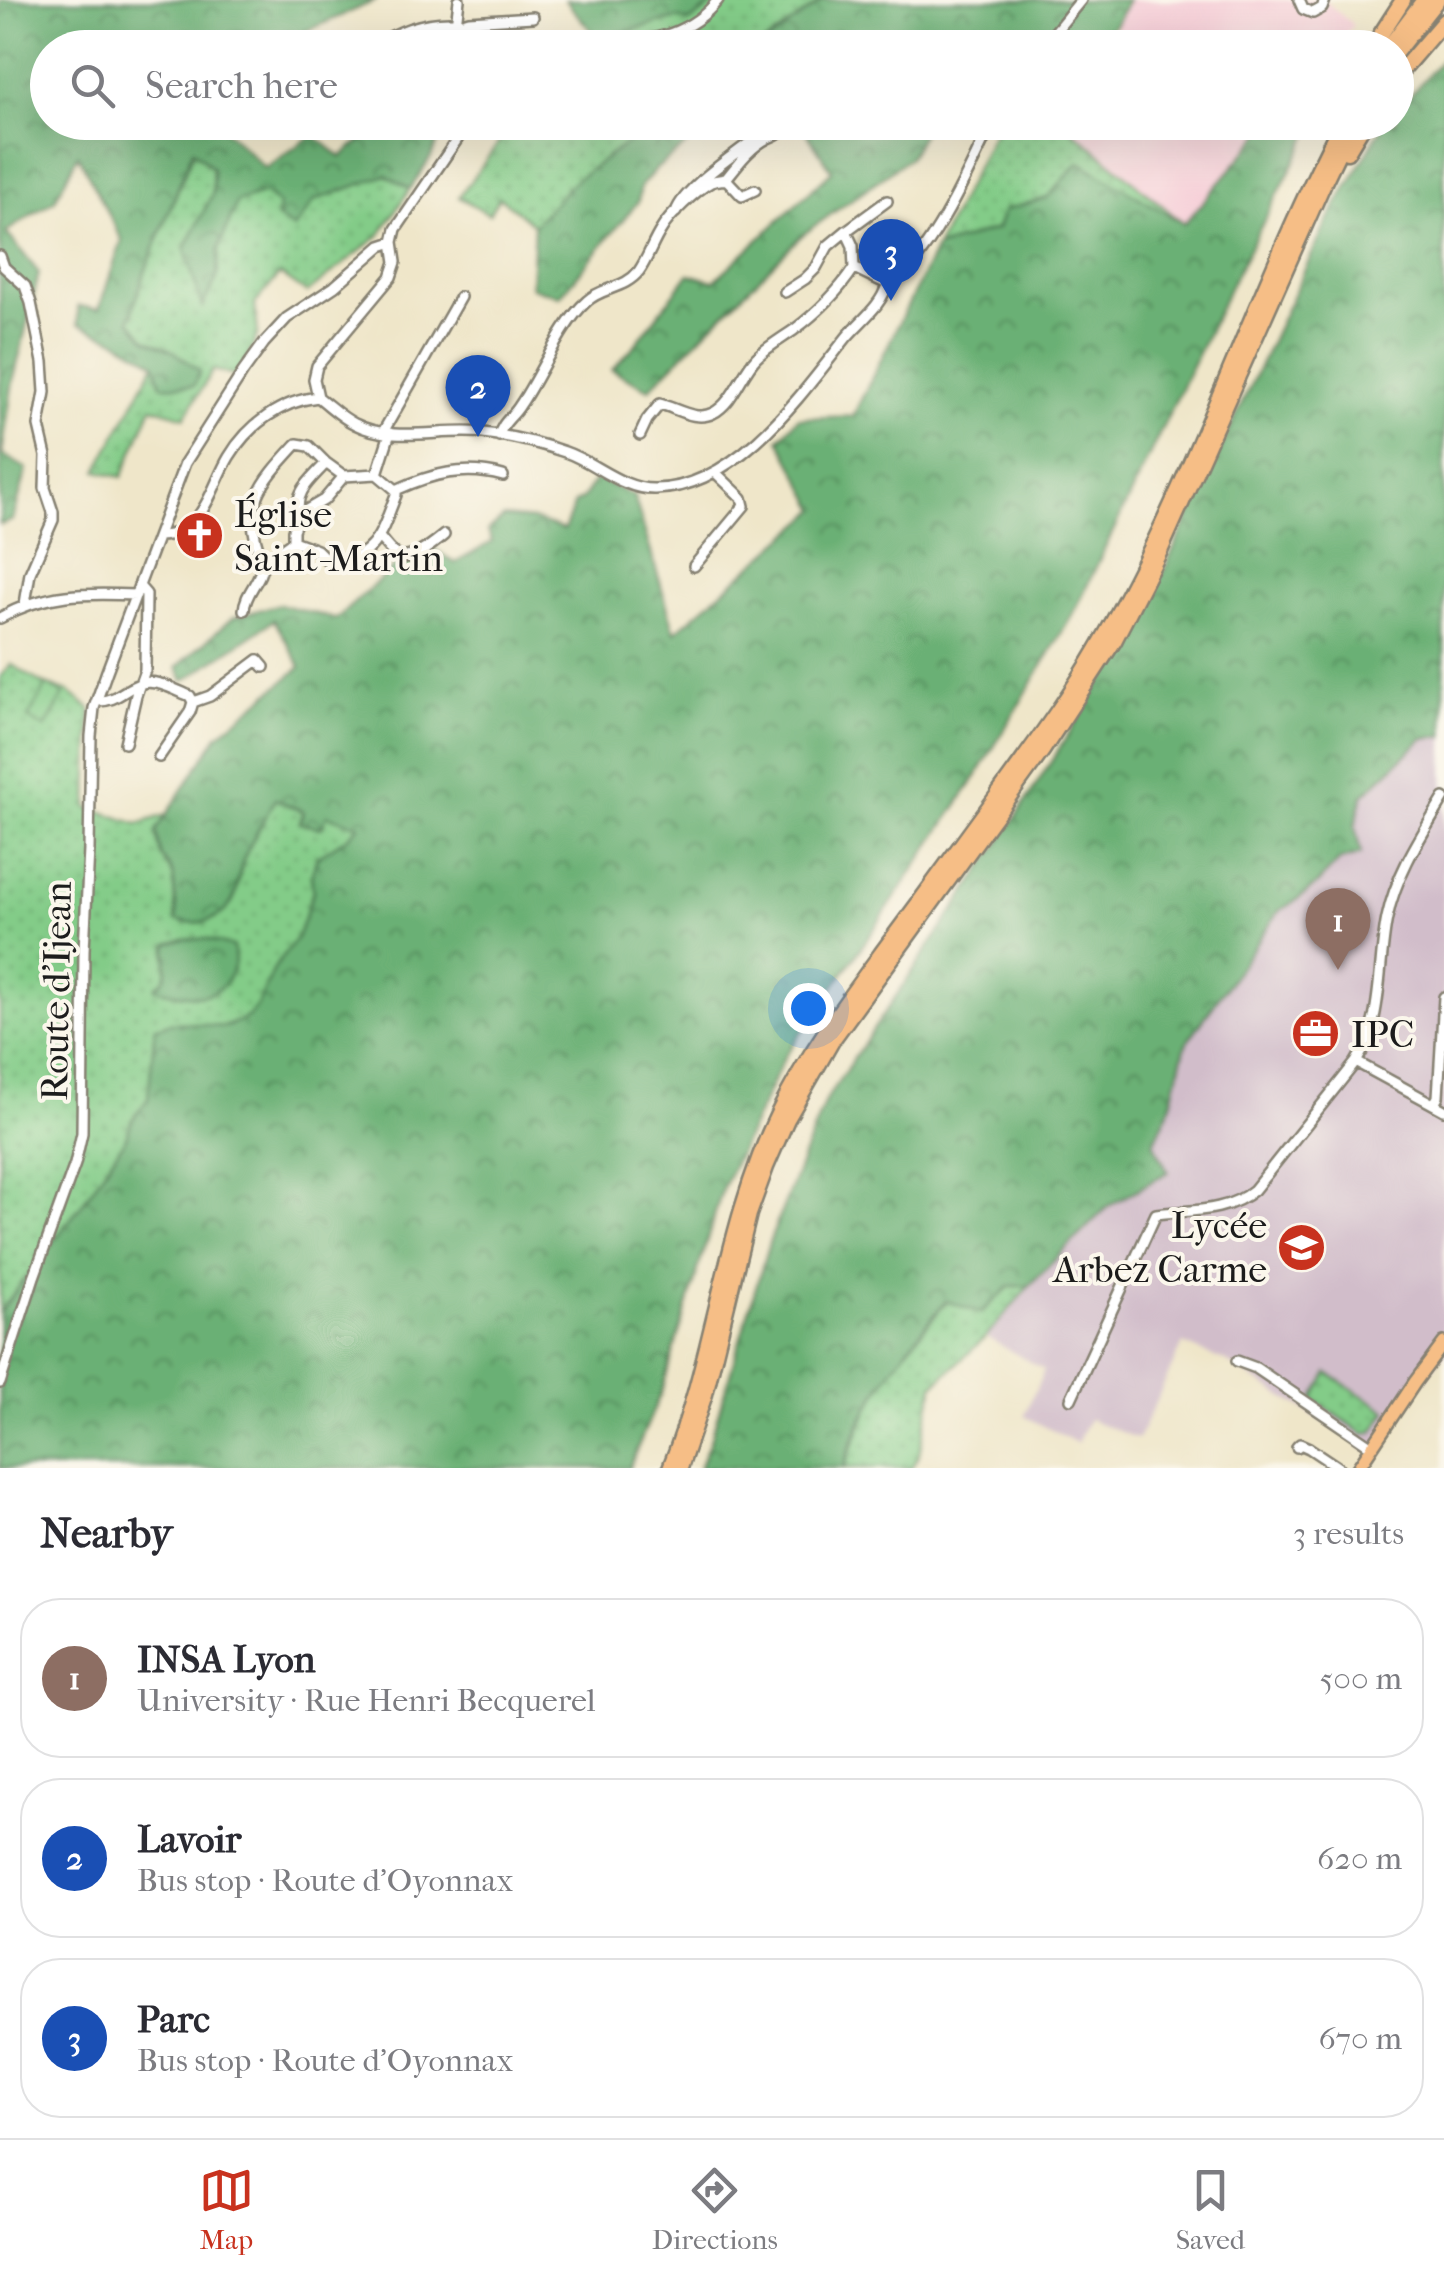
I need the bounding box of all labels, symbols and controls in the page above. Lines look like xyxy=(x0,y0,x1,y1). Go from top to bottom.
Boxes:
search box xyxy=(30,30,1414,140)
icon: search xyxy=(65,58,120,113)
text: Search here xyxy=(145,63,338,108)
pin: 3 xyxy=(858,218,924,301)
pin: 2 xyxy=(446,354,510,437)
place label: Église Saint-Martin xyxy=(234,492,443,581)
church icon: Église Saint-Martin xyxy=(173,510,225,562)
street label: Route d'Ijean xyxy=(32,881,81,1101)
pin: 1 xyxy=(1306,888,1370,970)
your location xyxy=(783,983,834,1034)
office icon: IPC xyxy=(1290,1008,1342,1060)
place label: IPC xyxy=(1351,1012,1414,1057)
place label: Lycée Arbez Carme xyxy=(1051,1203,1267,1292)
school or university icon: Lycée Arbez Carme xyxy=(1276,1221,1328,1273)
text: Nearby xyxy=(40,1509,172,1558)
text: 3 results xyxy=(1293,1515,1404,1552)
text: INSA Lyon xyxy=(137,1637,316,1682)
text: 1 xyxy=(69,1660,80,1697)
text: 500 m xyxy=(1320,1660,1402,1697)
text: University · Rue Henri Becquerel xyxy=(137,1682,596,1719)
text: Lavoir xyxy=(137,1817,242,1862)
text: 2 xyxy=(66,1840,83,1877)
text: 620 m xyxy=(1317,1840,1402,1877)
text: Bus stop · Route d'Oyonnax xyxy=(137,1862,513,1899)
text: Parc xyxy=(137,1997,210,2042)
text: 3 xyxy=(68,2020,81,2057)
text: 670 m xyxy=(1318,2020,1402,2057)
text: Bus stop · Route d'Oyonnax xyxy=(137,2042,513,2079)
tab: Map xyxy=(199,2163,254,2256)
tab: Directions xyxy=(652,2163,778,2256)
tab: Saved xyxy=(1176,2163,1245,2256)

